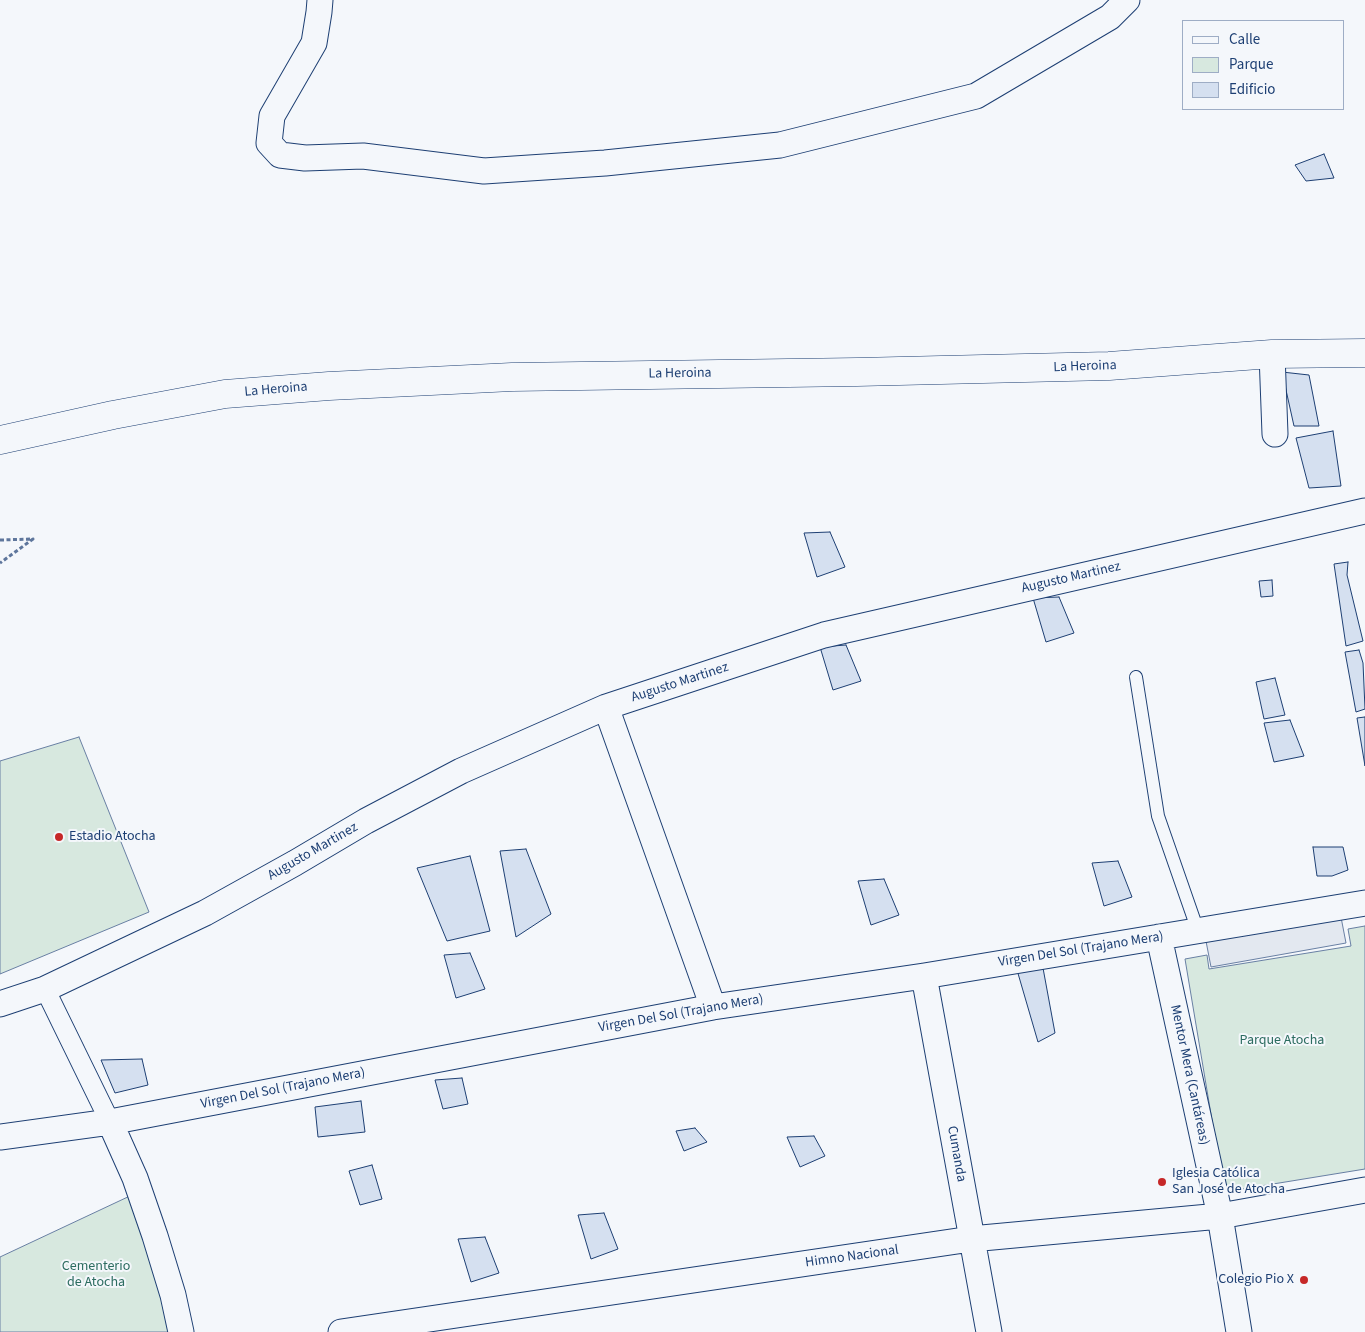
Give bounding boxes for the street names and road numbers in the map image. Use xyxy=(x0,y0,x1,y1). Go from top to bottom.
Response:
street label: La Heroina xyxy=(1053,358,1117,376)
street label: La Heroina xyxy=(648,365,712,383)
street label: La Heroina xyxy=(244,379,308,401)
street label: Augusto Martinez xyxy=(1020,558,1122,598)
street label: Augusto Martinez xyxy=(629,659,731,707)
street label: Augusto Martinez xyxy=(265,819,361,885)
street label: Virgen Del Sol (Trajano Mera) xyxy=(997,929,1165,971)
street label: Virgen Del Sol (Trajano Mera) xyxy=(597,991,765,1037)
street label: Mentor Mera (Cantáreas) xyxy=(1166,1003,1212,1147)
street label: Virgen Del Sol (Trajano Mera) xyxy=(199,1065,367,1113)
street label: Cumanda xyxy=(943,1125,969,1183)
street label: Himno Nacional xyxy=(804,1242,900,1272)

